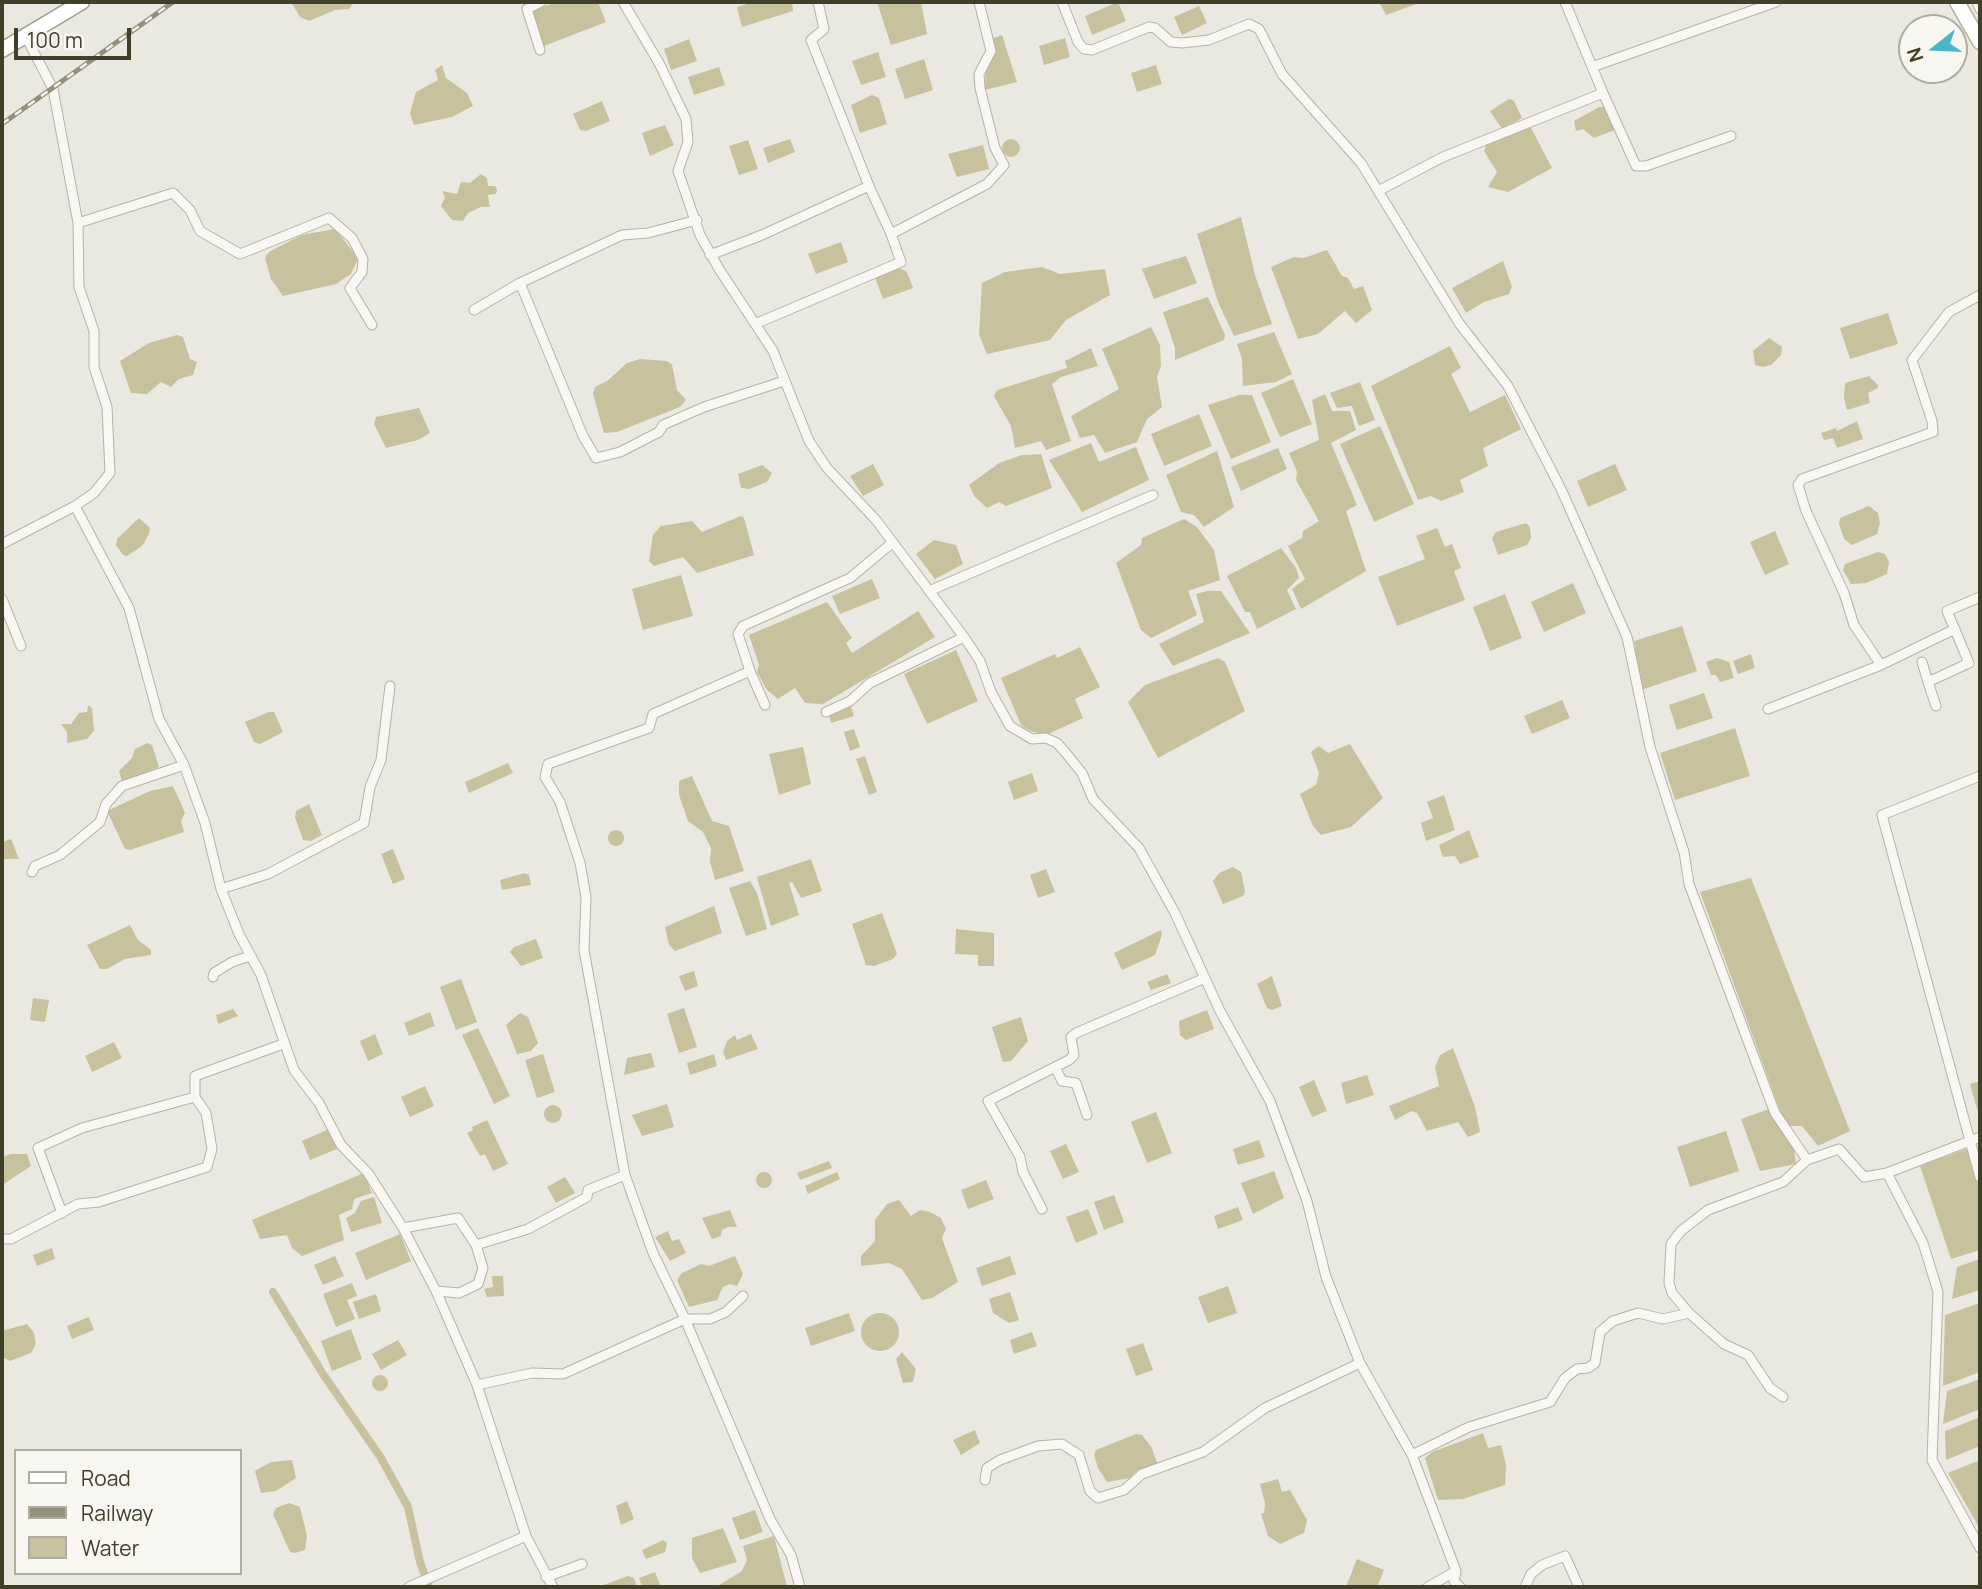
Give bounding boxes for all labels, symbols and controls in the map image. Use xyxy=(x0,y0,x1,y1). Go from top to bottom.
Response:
scale bar xyxy=(18,14,135,58)
north arrow xyxy=(1898,14,1968,84)
text: 100 m xyxy=(27,26,83,54)
text: N xyxy=(1900,44,1929,65)
legend xyxy=(14,1449,242,1575)
text: Road xyxy=(81,1464,131,1492)
text: Railway xyxy=(81,1499,153,1527)
text: Water xyxy=(81,1534,139,1562)

